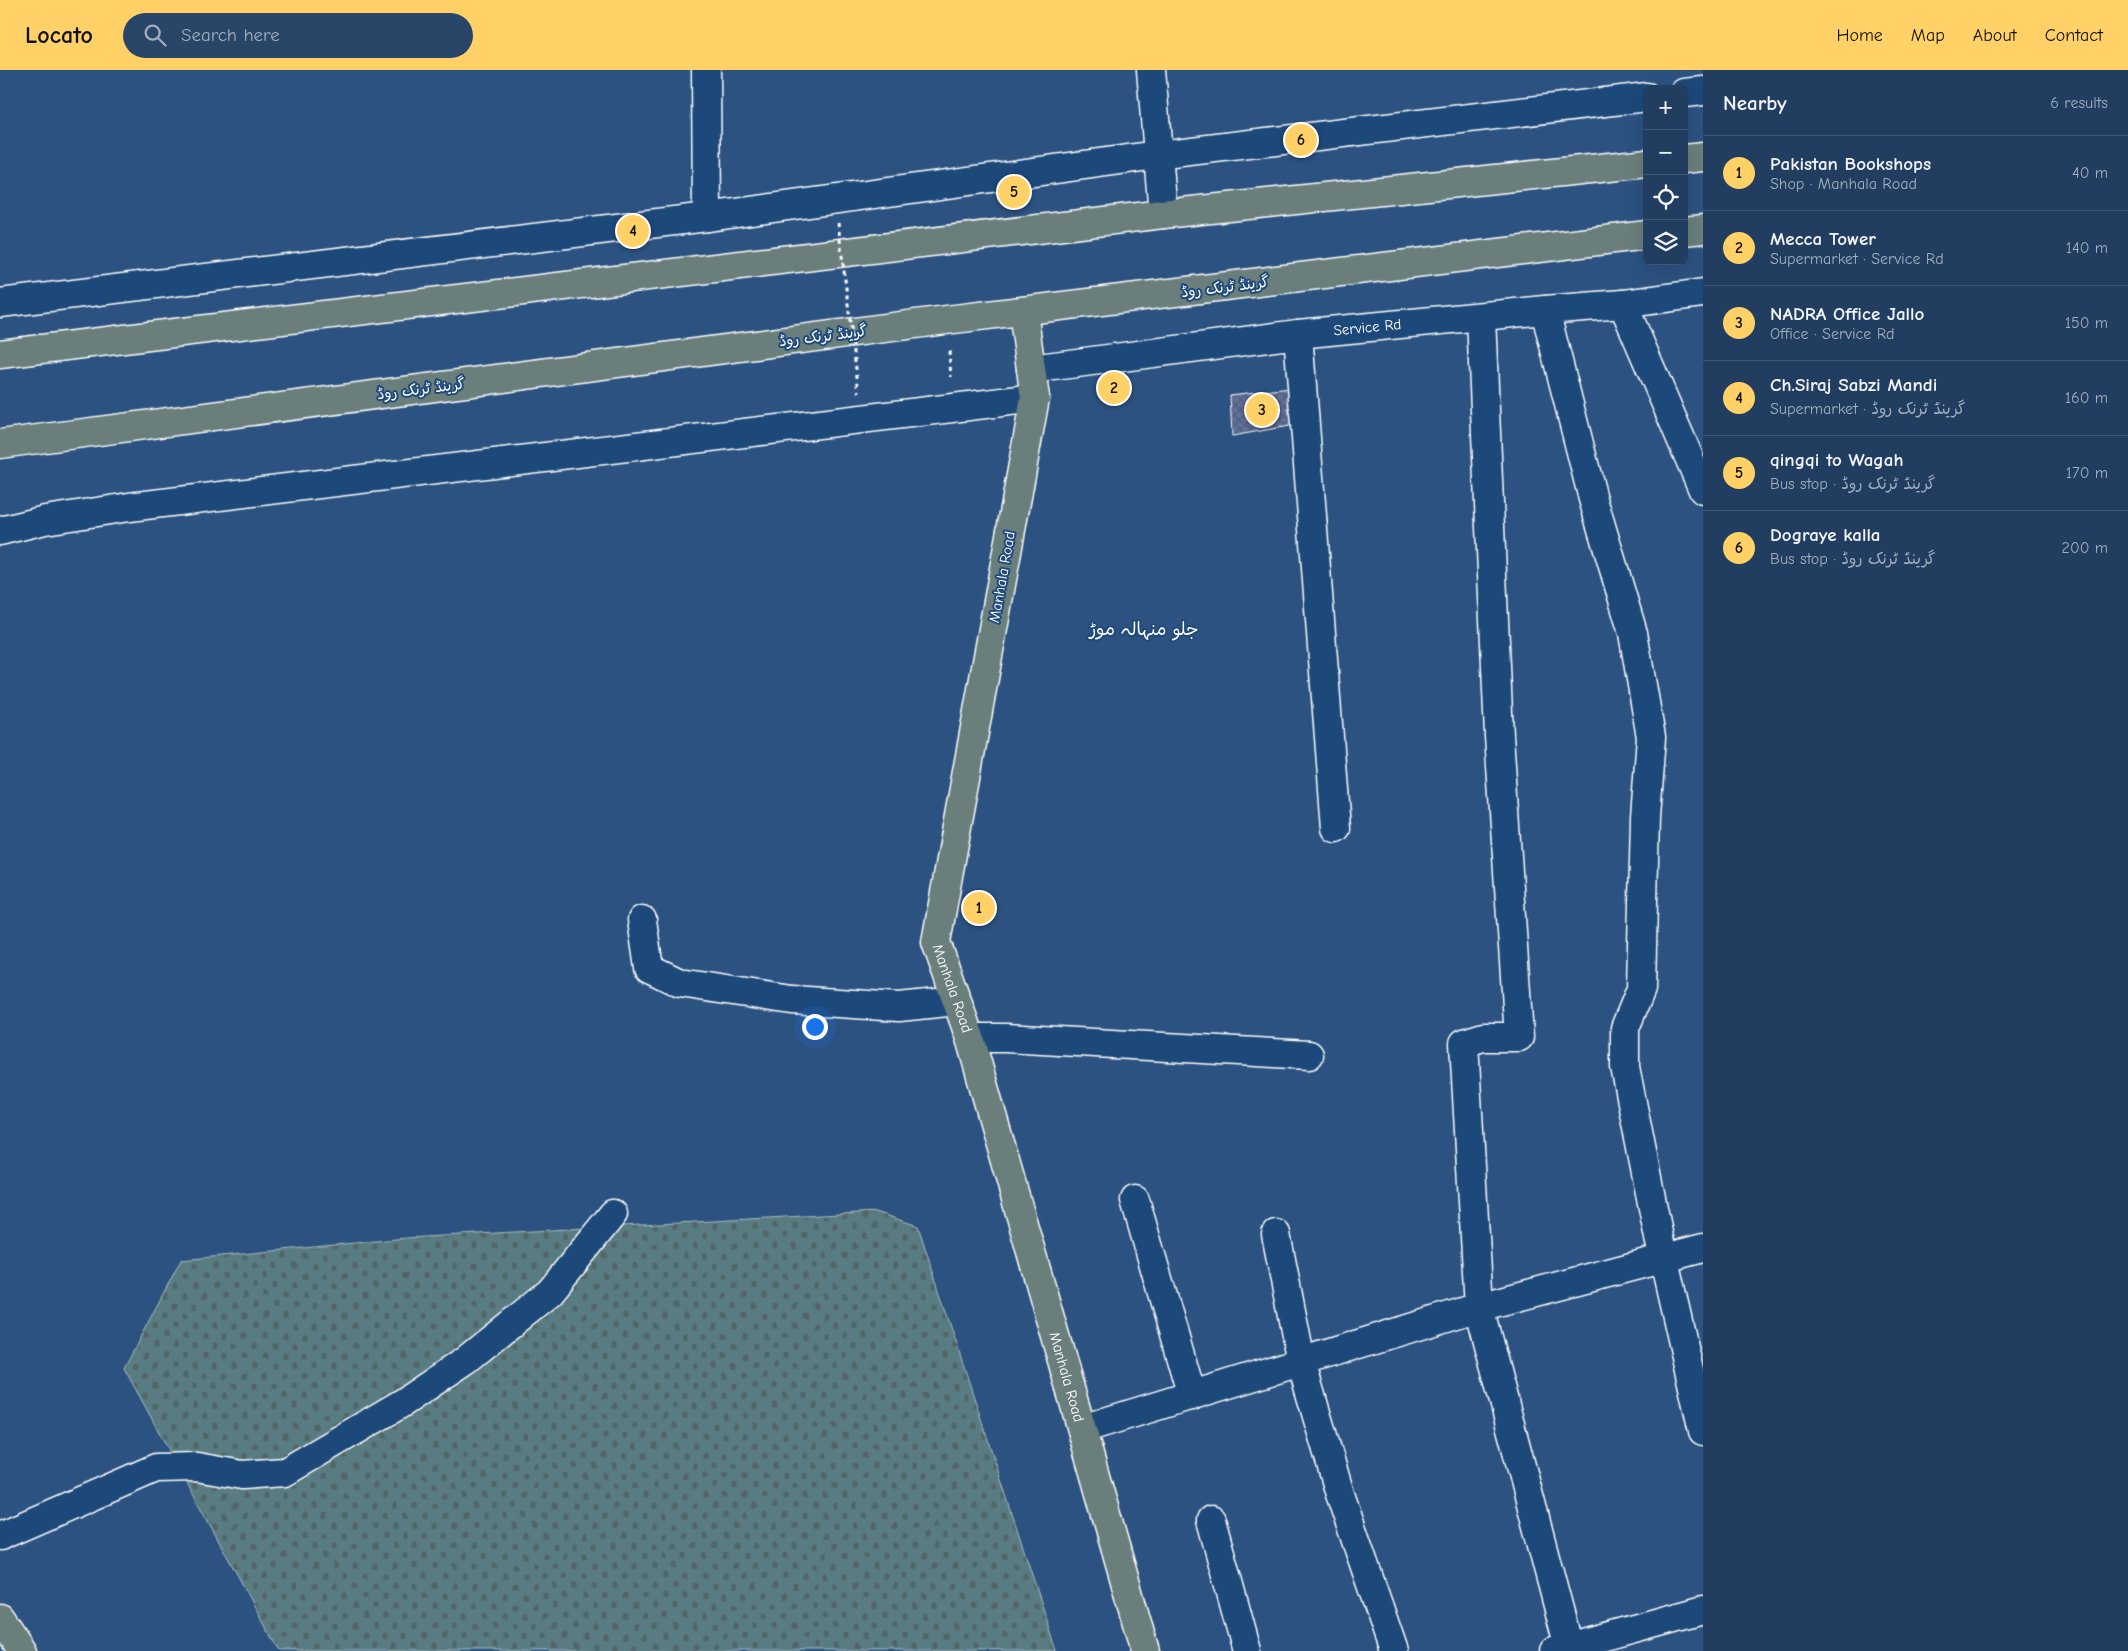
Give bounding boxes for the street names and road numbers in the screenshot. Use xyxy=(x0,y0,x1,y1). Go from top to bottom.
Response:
street label: گرینڈ ٹرنک روڈ xyxy=(1180,273,1270,301)
street label: Service Rd xyxy=(1333,315,1402,340)
street label: گرینڈ ٹرنک روڈ xyxy=(778,322,868,350)
street label: گرینڈ ٹرنک روڈ xyxy=(376,375,466,403)
street label: Manhala Road xyxy=(985,530,1019,624)
street label: Manhala Road xyxy=(928,942,976,1035)
street label: Manhala Road xyxy=(1045,1330,1088,1424)

